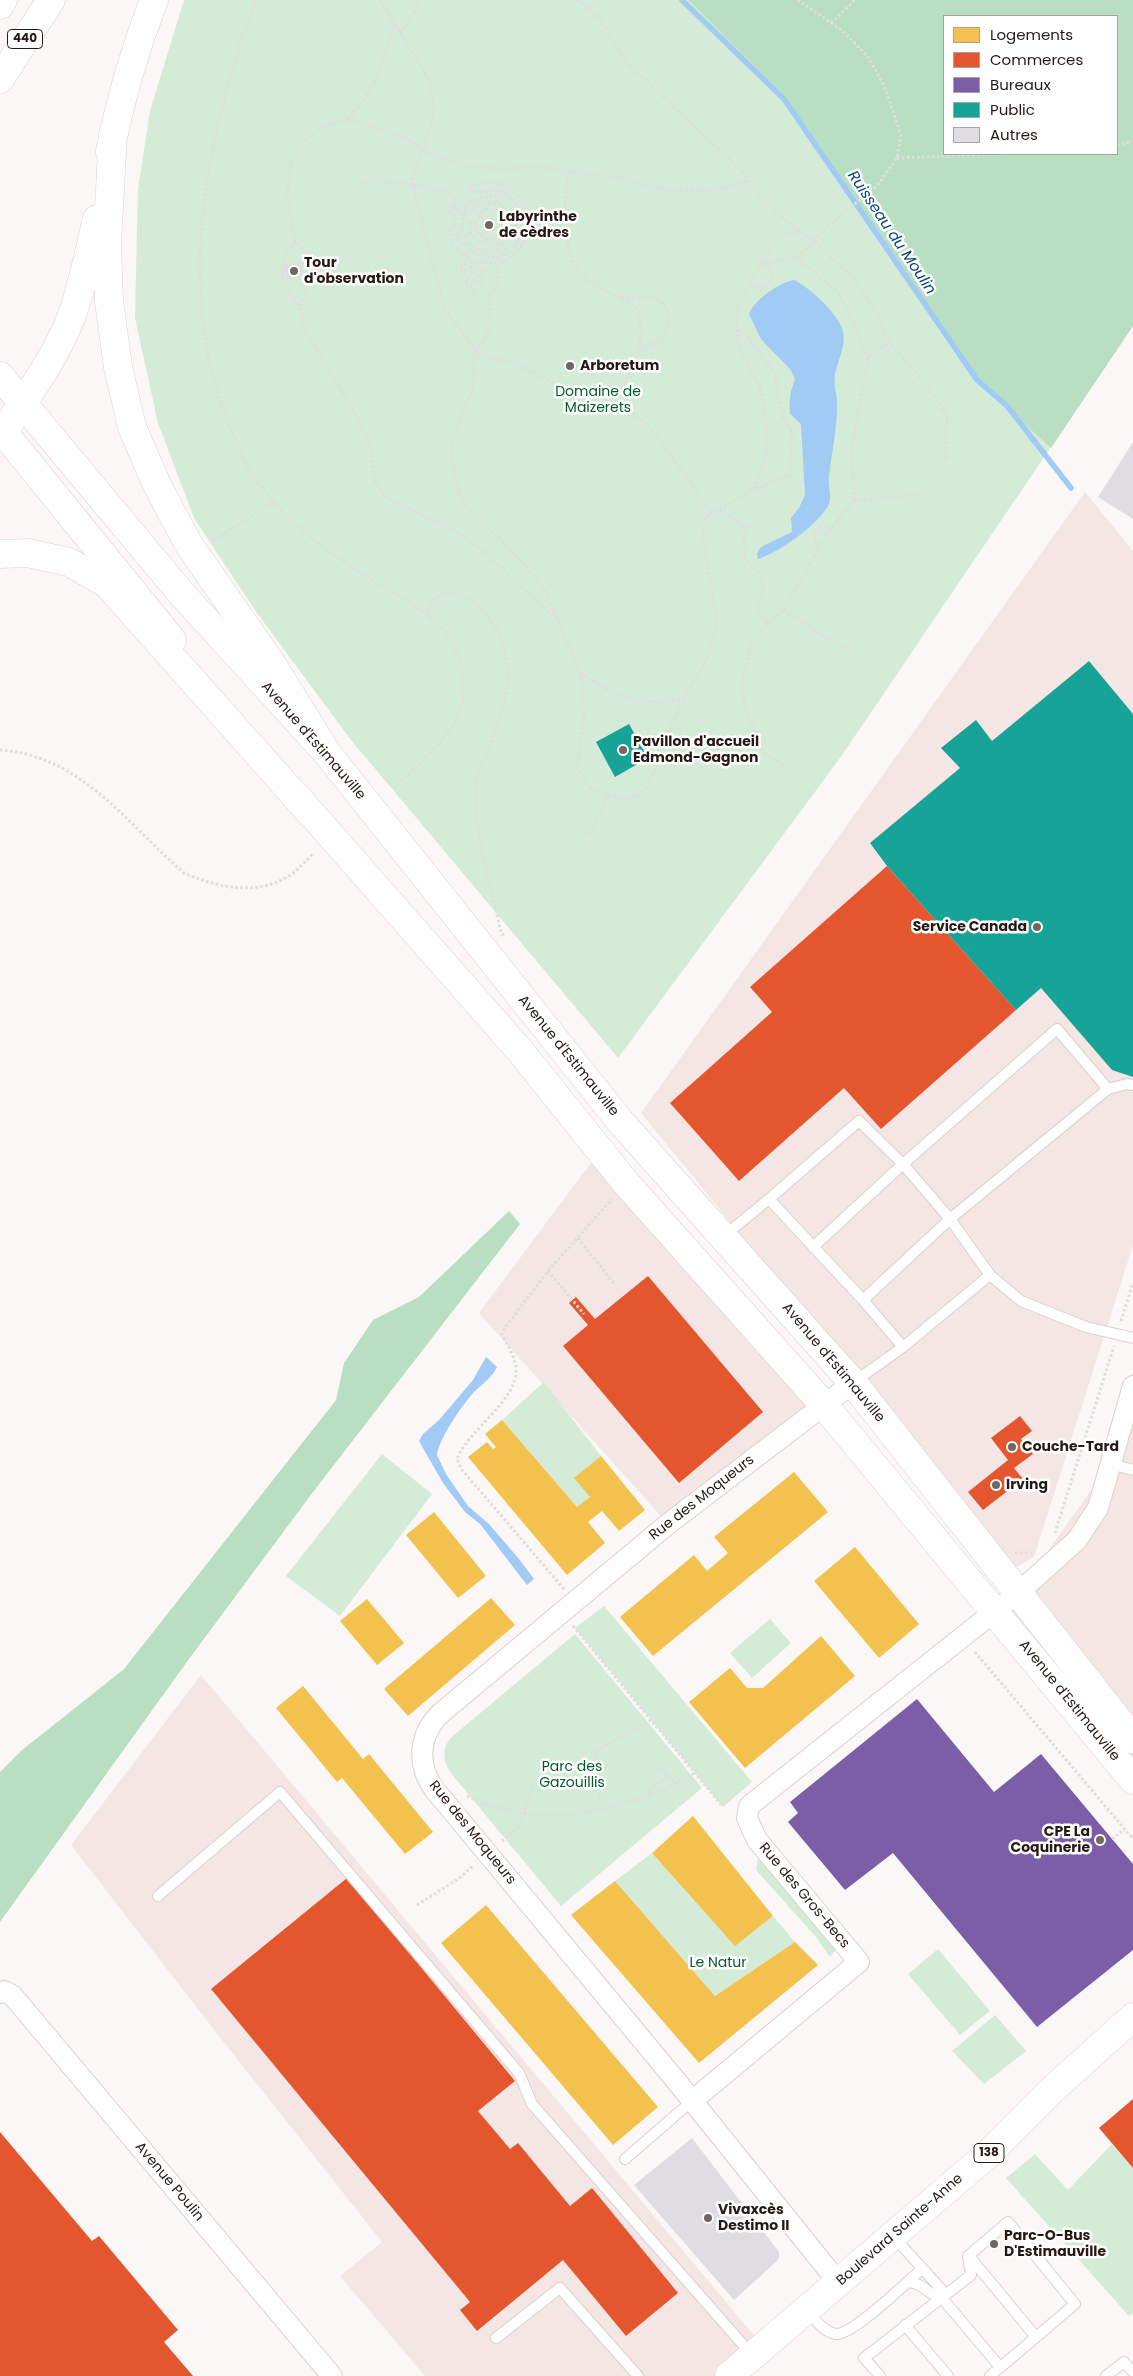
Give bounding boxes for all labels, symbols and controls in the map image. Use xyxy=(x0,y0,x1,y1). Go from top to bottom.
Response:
legend xyxy=(943,15,1118,155)
text: Logements xyxy=(990,24,1073,45)
road number: 440 xyxy=(8,30,42,48)
text: Commerces xyxy=(990,49,1083,70)
text: Bureaux xyxy=(990,74,1051,95)
text: Public xyxy=(990,99,1035,120)
text: Autres xyxy=(990,124,1038,145)
water label: Ruisseau du Moulin xyxy=(843,168,939,298)
place label: Labyrinthe de cèdres xyxy=(499,209,577,242)
marker: Labyrinthe de cèdres xyxy=(483,219,495,231)
place label: Tour d'observation xyxy=(304,255,404,288)
marker: Tour d'observation xyxy=(288,265,300,277)
place label: Arboretum xyxy=(580,358,659,374)
marker: Arboretum xyxy=(564,360,576,372)
park label: Domaine de Maizerets xyxy=(555,384,641,417)
street label: Avenue d'Estimauville xyxy=(257,679,369,803)
place label: Pavillon d'accueil Edmond-Gagnon xyxy=(633,734,759,766)
marker: Pavillon d'accueil Edmond-Gagnon xyxy=(617,744,629,756)
place label: Service Canada xyxy=(913,919,1027,935)
marker: Service Canada xyxy=(1031,921,1043,933)
street label: Avenue d'Estimauville xyxy=(514,992,622,1120)
street label: Avenue d'Estimauville xyxy=(778,1300,888,1426)
place label: Couche-Tard xyxy=(1022,1439,1119,1455)
marker: Couche-Tard xyxy=(1006,1441,1018,1453)
street label: Rue des Moqueurs xyxy=(646,1452,758,1544)
place label: Irving xyxy=(1006,1477,1048,1493)
marker: Irving xyxy=(990,1479,1002,1491)
street label: Avenue d'Estimauville xyxy=(1015,1637,1123,1765)
park label: Parc des Gazouillis xyxy=(539,1759,605,1791)
street label: Rue des Moqueurs xyxy=(425,1778,519,1888)
place label: CPE La Coquinerie xyxy=(1011,1824,1090,1856)
marker: CPE La Coquinerie xyxy=(1094,1834,1106,1846)
street label: Rue des Gros-Becs xyxy=(755,1840,853,1952)
park label: Le Natur xyxy=(689,1955,747,1971)
street label: Avenue Poulin xyxy=(131,2139,207,2225)
road number: 138 xyxy=(974,2144,1004,2162)
street label: Boulevard Sainte-Anne xyxy=(833,2171,967,2289)
place label: Vivaxcès Destimo II xyxy=(718,2202,789,2234)
marker: Vivaxcès Destimo II xyxy=(702,2212,714,2224)
place label: Parc-O-Bus D'Estimauville xyxy=(1004,2228,1106,2260)
marker: Parc-O-Bus D'Estimauville xyxy=(988,2238,1000,2250)

